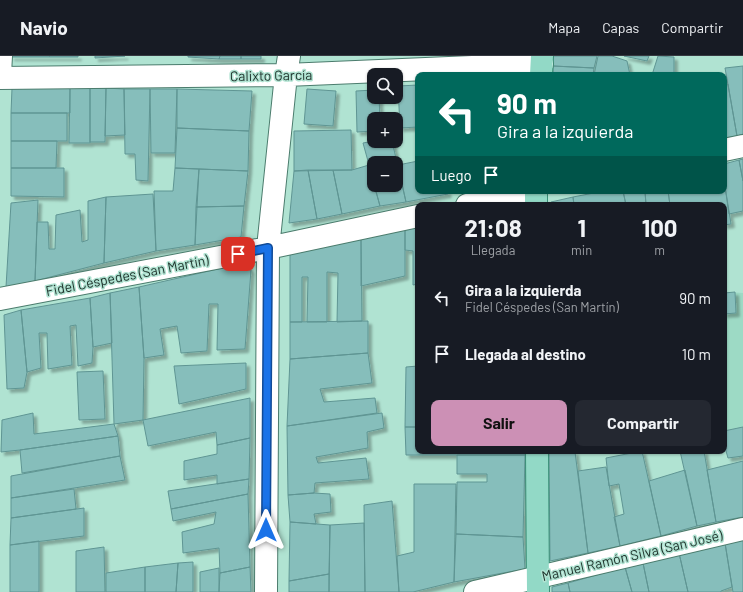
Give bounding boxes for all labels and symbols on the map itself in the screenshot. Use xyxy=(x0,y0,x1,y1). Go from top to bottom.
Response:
street label: Calixto García xyxy=(230,66,312,84)
pin xyxy=(221,237,255,271)
street label: Fidel Céspedes (San Martín) xyxy=(44,251,210,299)
position arrow xyxy=(245,509,287,551)
street label: Manuel Ramón Silva (San José) xyxy=(540,526,724,584)

